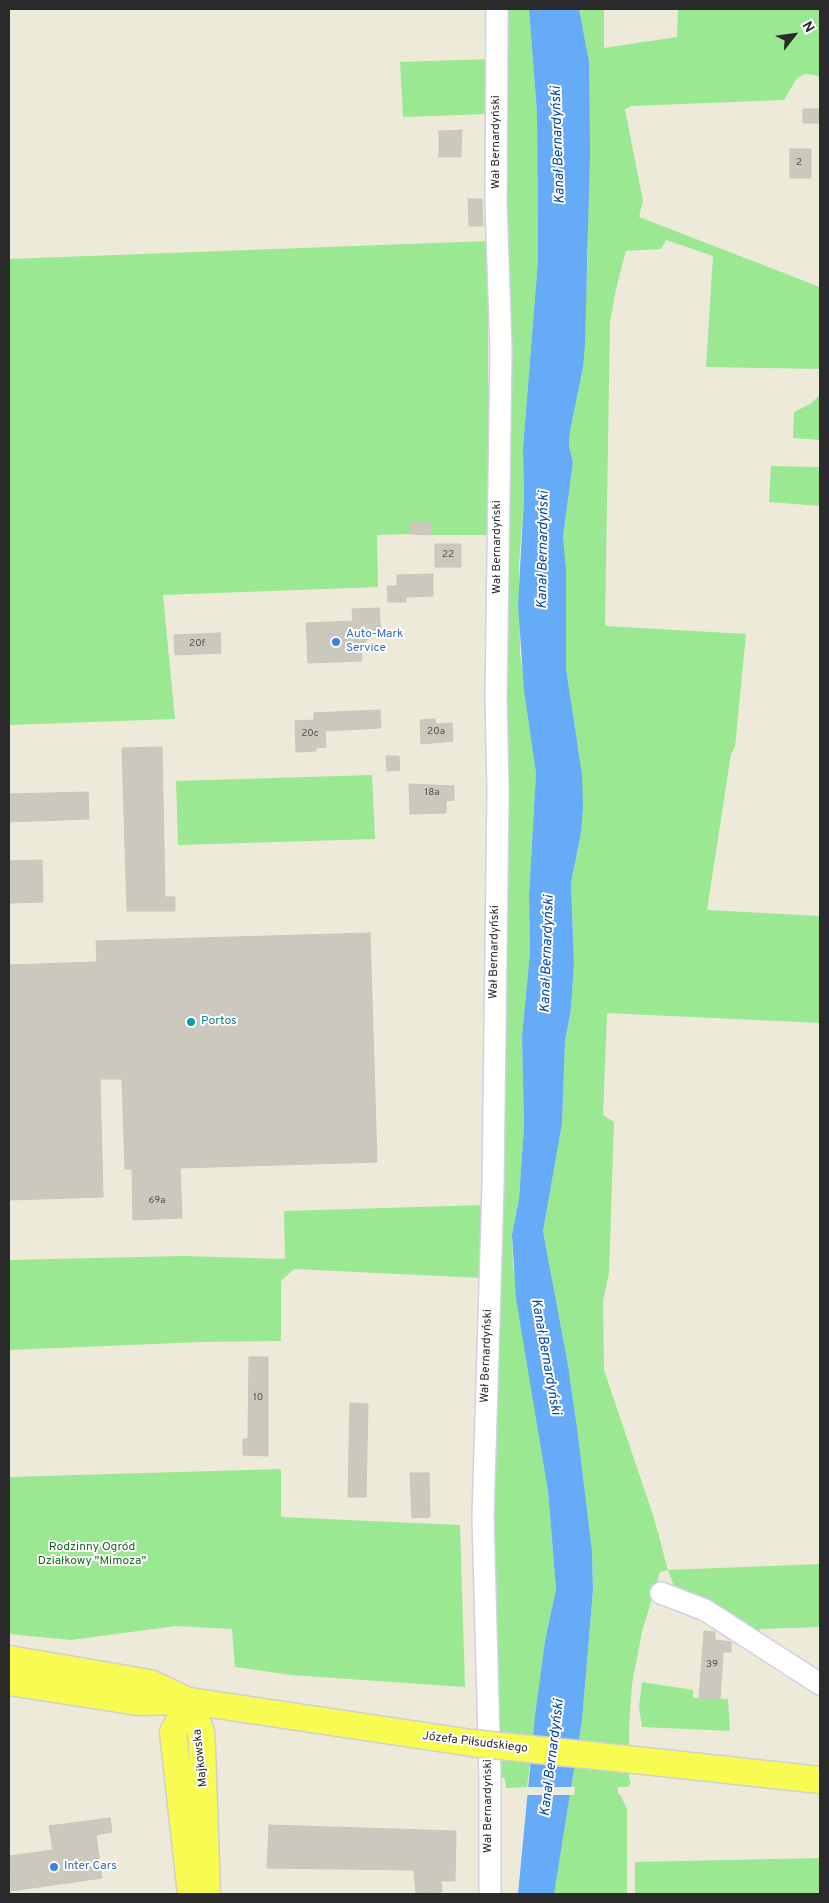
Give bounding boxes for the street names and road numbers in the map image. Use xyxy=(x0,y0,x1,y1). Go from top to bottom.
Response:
street label: Wał Bernardyński xyxy=(490,95,504,189)
street label: Wał Bernardyński xyxy=(491,500,505,594)
street label: Wał Bernardyński xyxy=(487,905,503,999)
street label: Wał Bernardyński xyxy=(478,1309,496,1403)
street label: Majkowska xyxy=(191,1728,211,1788)
street label: Józefa Piłsudskiego xyxy=(421,1729,529,1757)
street label: Wał Bernardyński xyxy=(482,1759,496,1853)

